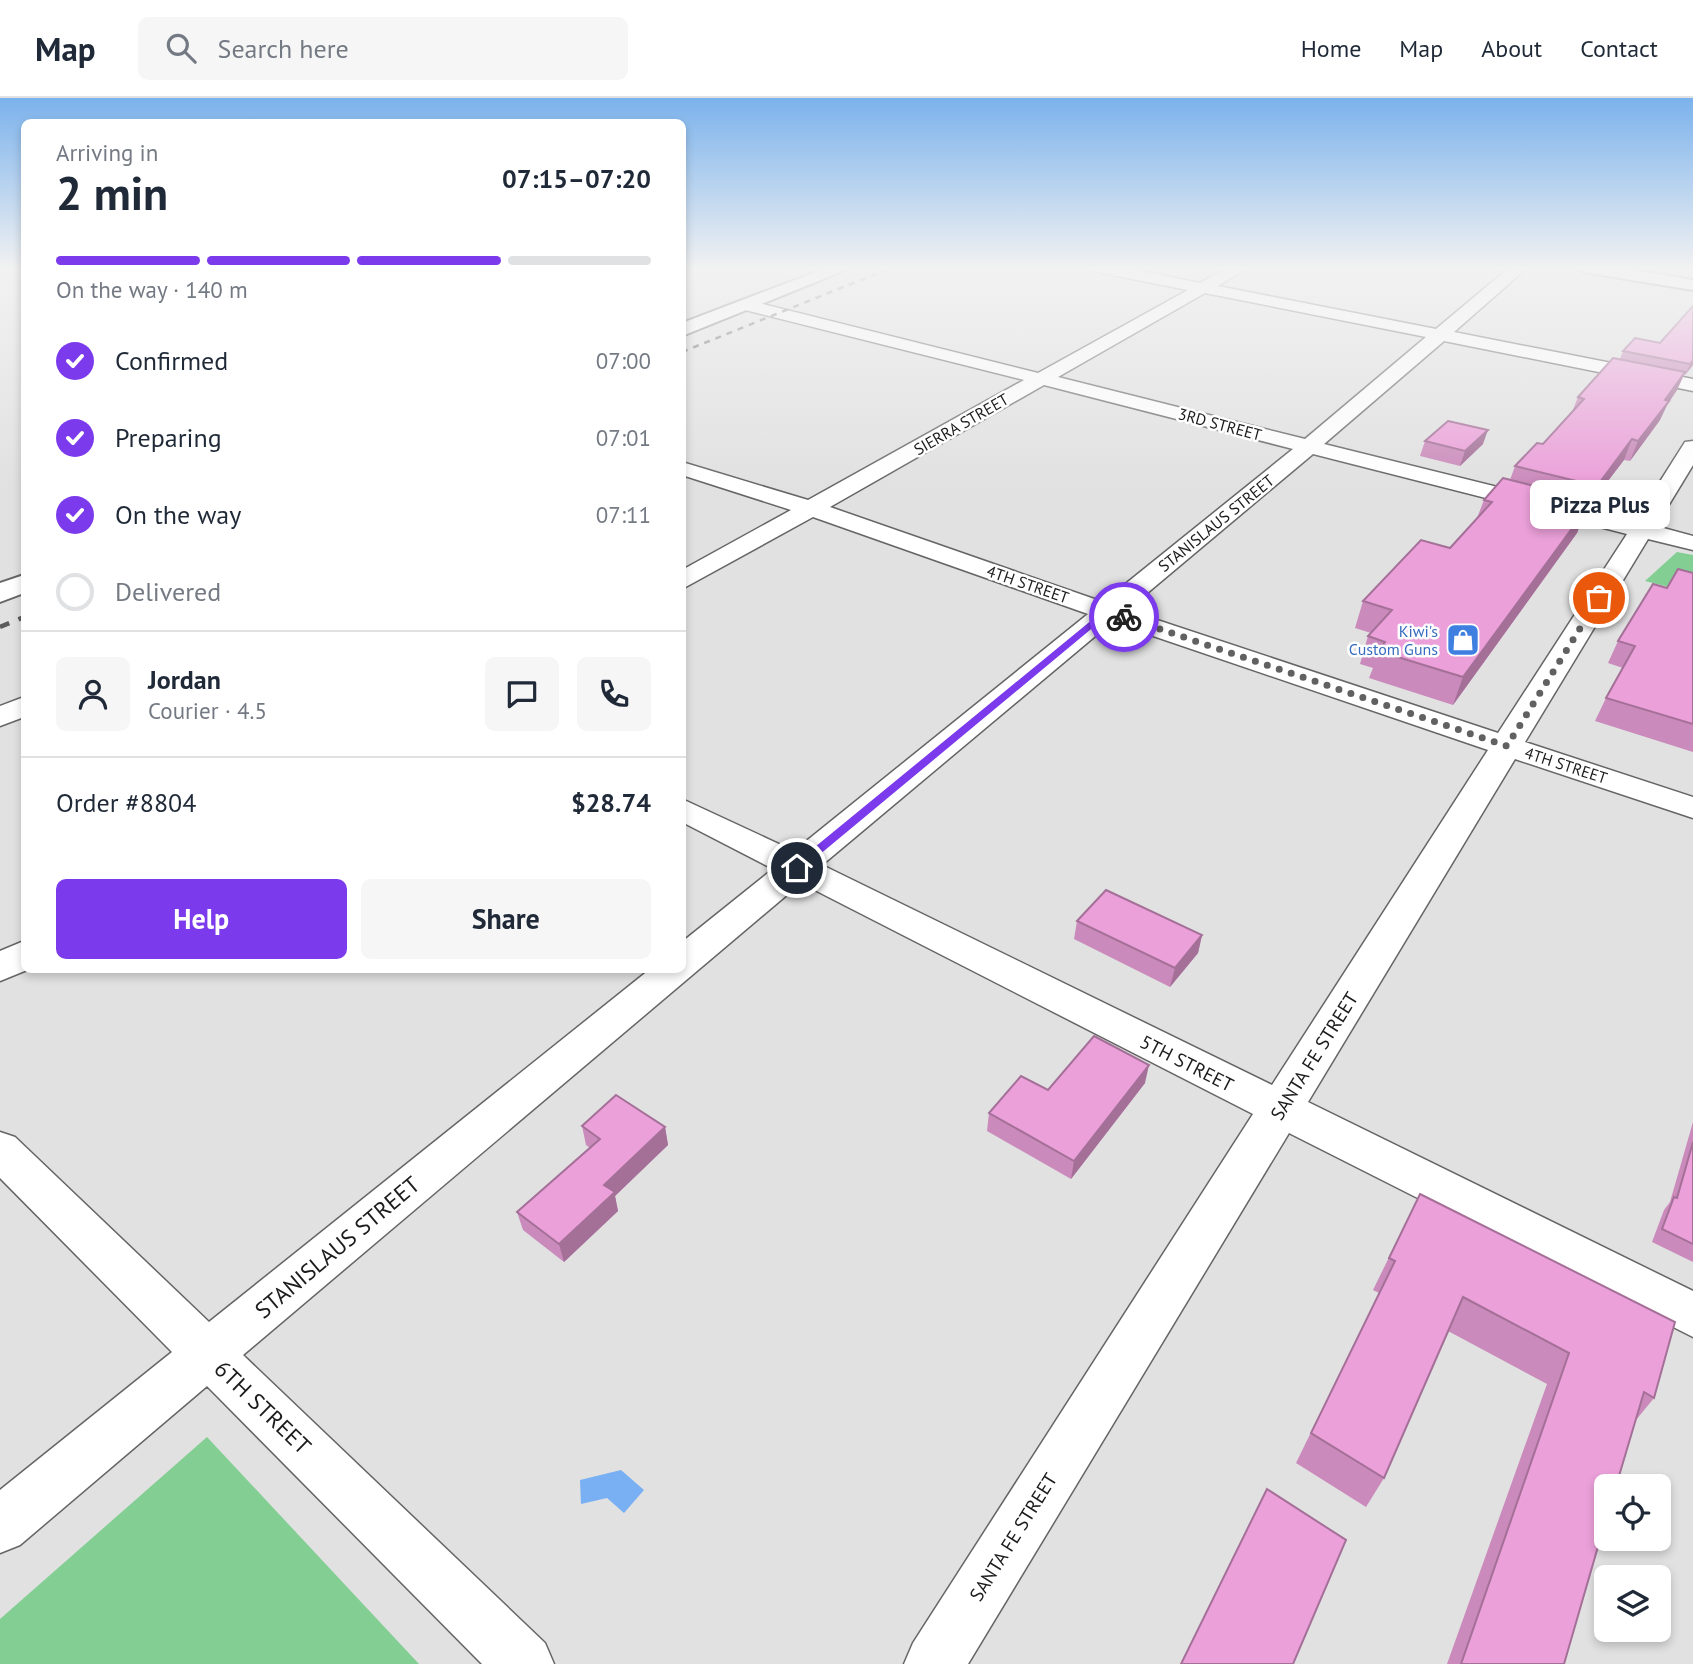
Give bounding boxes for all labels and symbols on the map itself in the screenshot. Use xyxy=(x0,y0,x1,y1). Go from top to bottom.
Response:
street label: SIERRA STREET xyxy=(910,389,1012,459)
street label: 3RD STREET xyxy=(1176,403,1264,445)
street label: STANISLAUS STREET xyxy=(1154,470,1278,576)
callout: Pizza Plus xyxy=(1529,479,1669,528)
street label: 4TH STREET xyxy=(984,561,1072,607)
pin xyxy=(1569,568,1629,628)
courier xyxy=(1089,582,1159,652)
place label: Kiwi's Custom Guns xyxy=(1349,621,1438,659)
shop icon: Kiwi's Custom Guns xyxy=(1444,621,1482,659)
street label: 4TH STREET xyxy=(1522,742,1610,788)
pin xyxy=(767,838,827,898)
street label: SANTA FE STREET xyxy=(1265,987,1363,1125)
street label: 5TH STREET xyxy=(1136,1029,1238,1097)
street label: STANISLAUS STREET xyxy=(249,1169,425,1324)
street label: 6TH STREET xyxy=(209,1354,317,1460)
street label: SANTA FE STREET xyxy=(964,1468,1062,1606)

